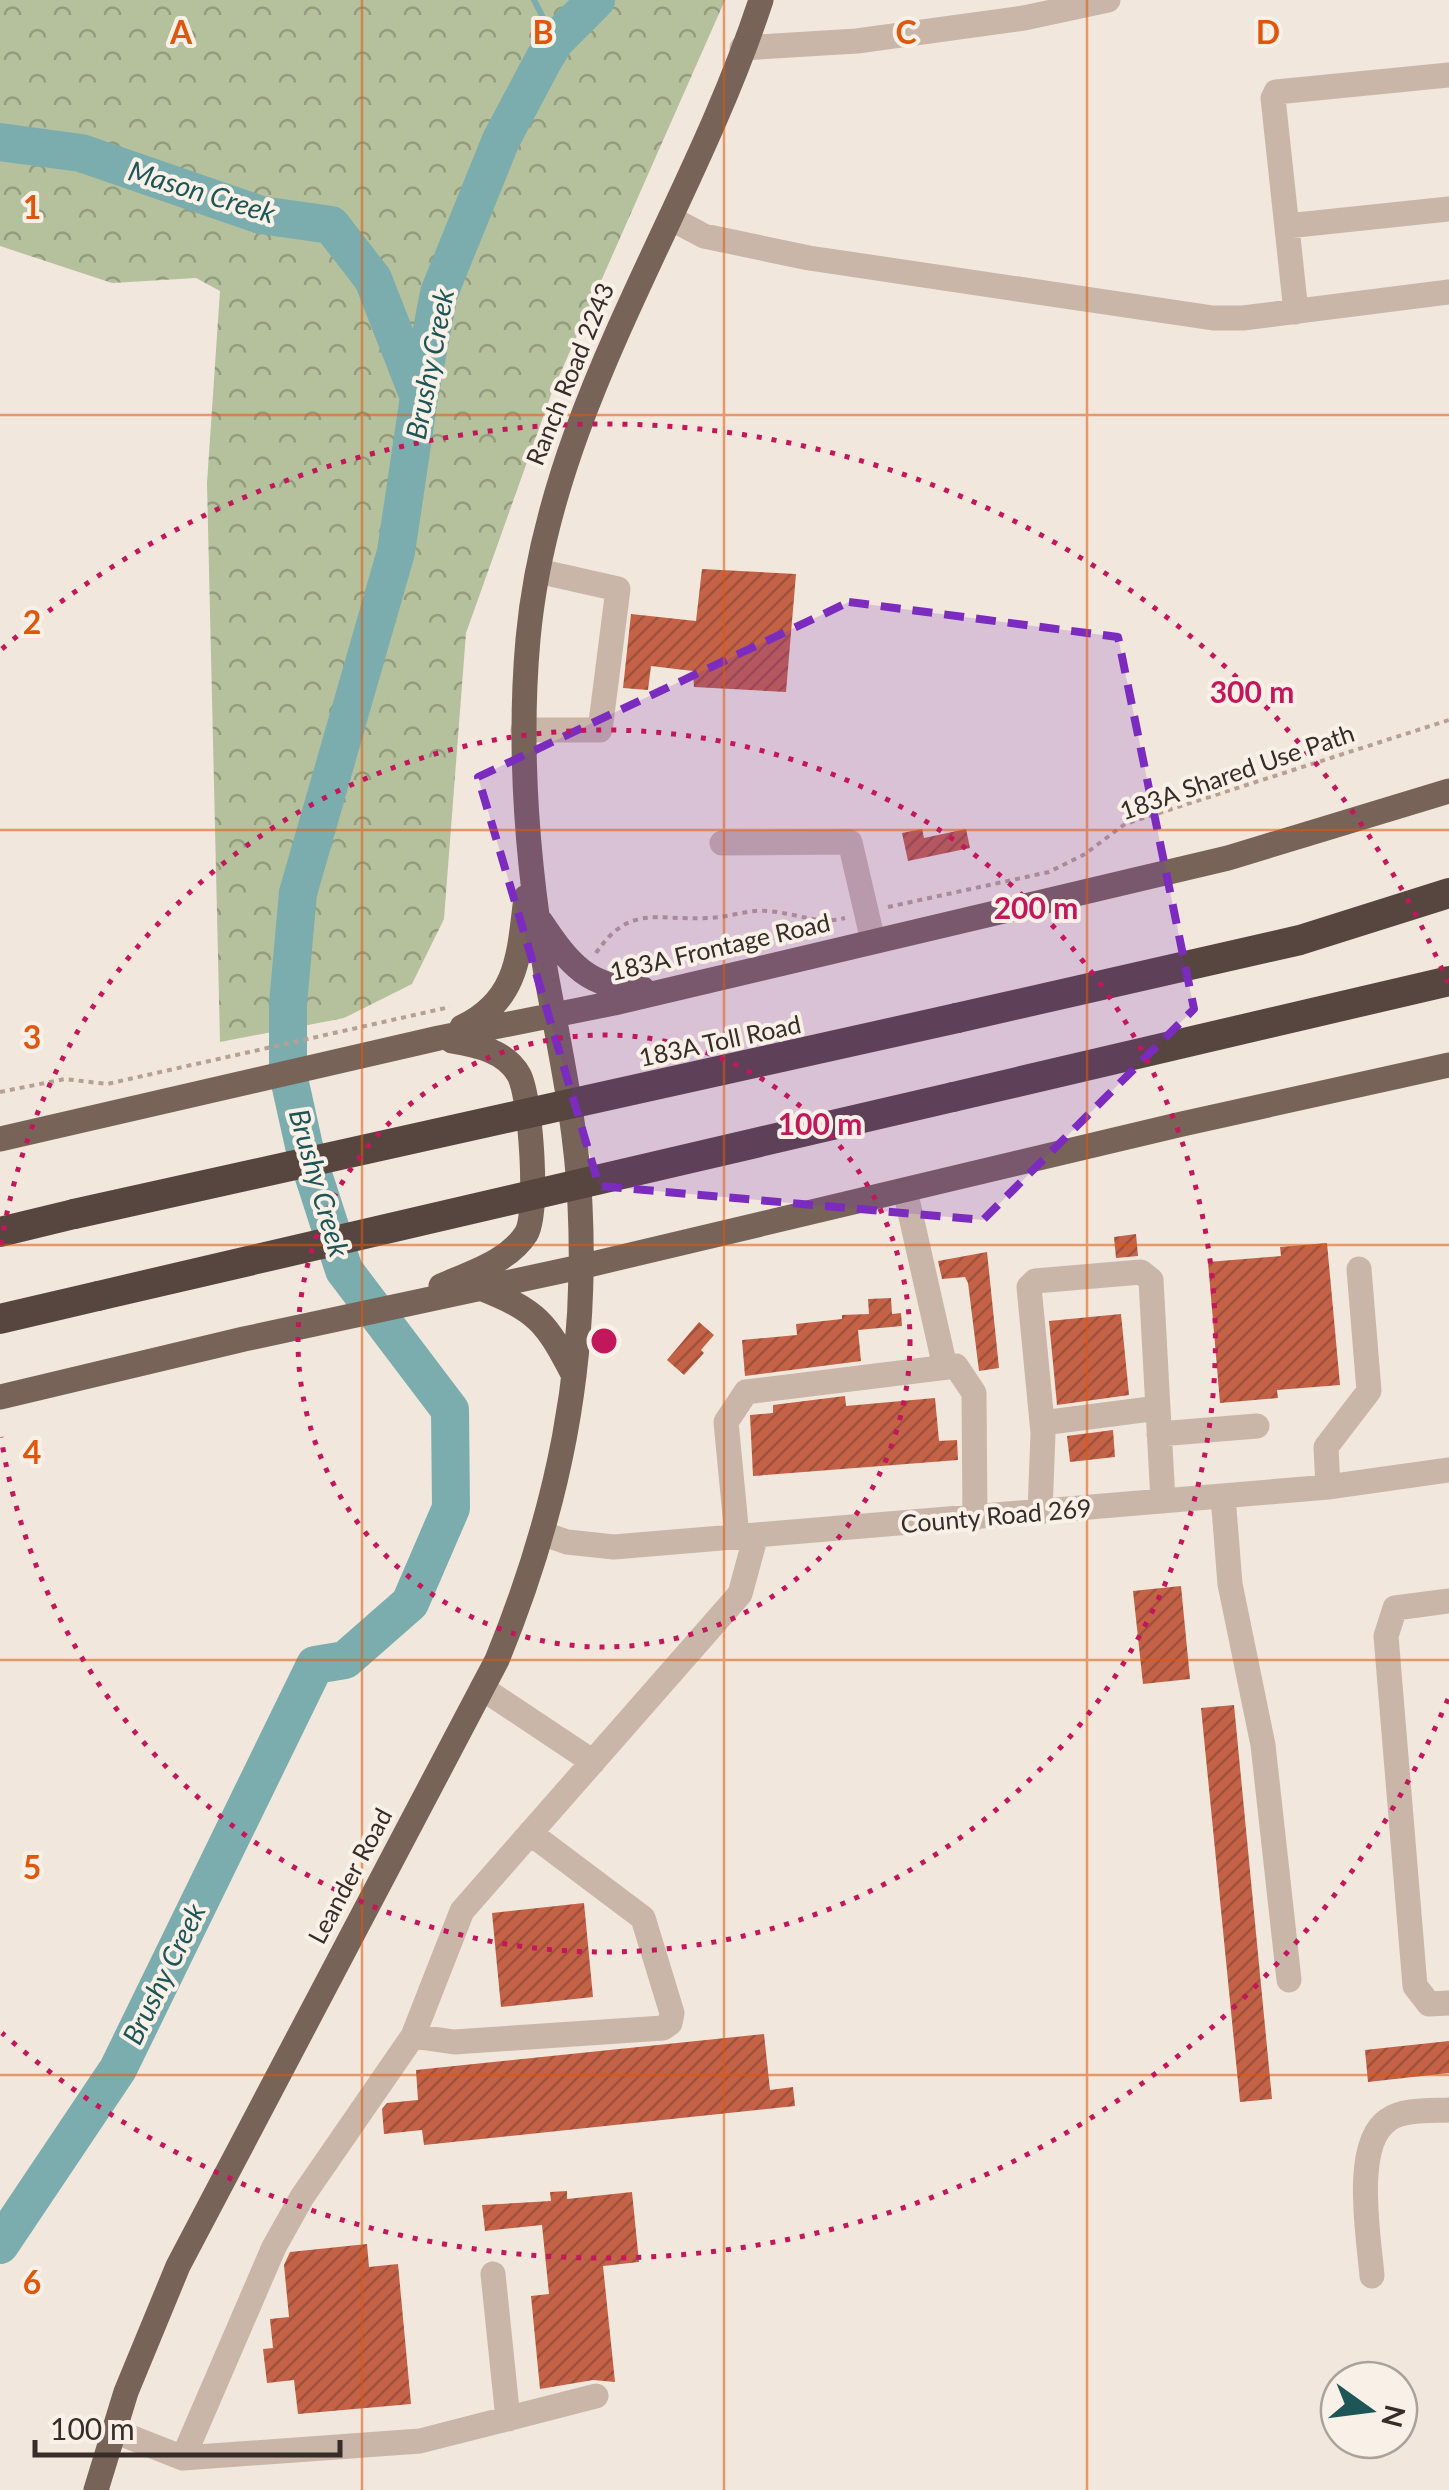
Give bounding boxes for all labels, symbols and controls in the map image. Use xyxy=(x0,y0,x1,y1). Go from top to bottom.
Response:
text: A xyxy=(169,12,193,51)
text: B xyxy=(532,12,554,51)
text: C xyxy=(895,12,917,51)
text: D xyxy=(1256,12,1280,51)
water label: Mason Creek xyxy=(125,153,280,230)
text: 1 xyxy=(23,187,41,226)
street label: Ranch Road 2243 xyxy=(519,278,619,469)
water label: Brushy Creek xyxy=(398,285,460,442)
text: 2 xyxy=(23,602,41,641)
text: 300 m xyxy=(1210,673,1294,709)
street label: 183A Shared Use Path xyxy=(1116,717,1358,825)
text: 200 m xyxy=(994,889,1078,925)
street label: 183A Frontage Road xyxy=(607,906,833,986)
street label: 183A Toll Road xyxy=(636,1008,804,1072)
text: 3 xyxy=(23,1017,41,1056)
water label: Brushy Creek xyxy=(283,1105,358,1261)
text: 100 m xyxy=(778,1105,862,1141)
centre of rings xyxy=(586,1323,622,1359)
text: 4 xyxy=(23,1432,41,1471)
street label: County Road 269 xyxy=(899,1492,1093,1538)
street label: Leander Road xyxy=(301,1803,397,1948)
text: 5 xyxy=(23,1847,41,1886)
water label: Brushy Creek xyxy=(114,1897,212,2050)
text: 6 xyxy=(23,2262,41,2301)
north arrow xyxy=(1319,2360,1419,2460)
scale bar xyxy=(35,2395,340,2457)
text: N xyxy=(1375,2402,1413,2431)
text: 100 m xyxy=(50,2410,135,2446)

